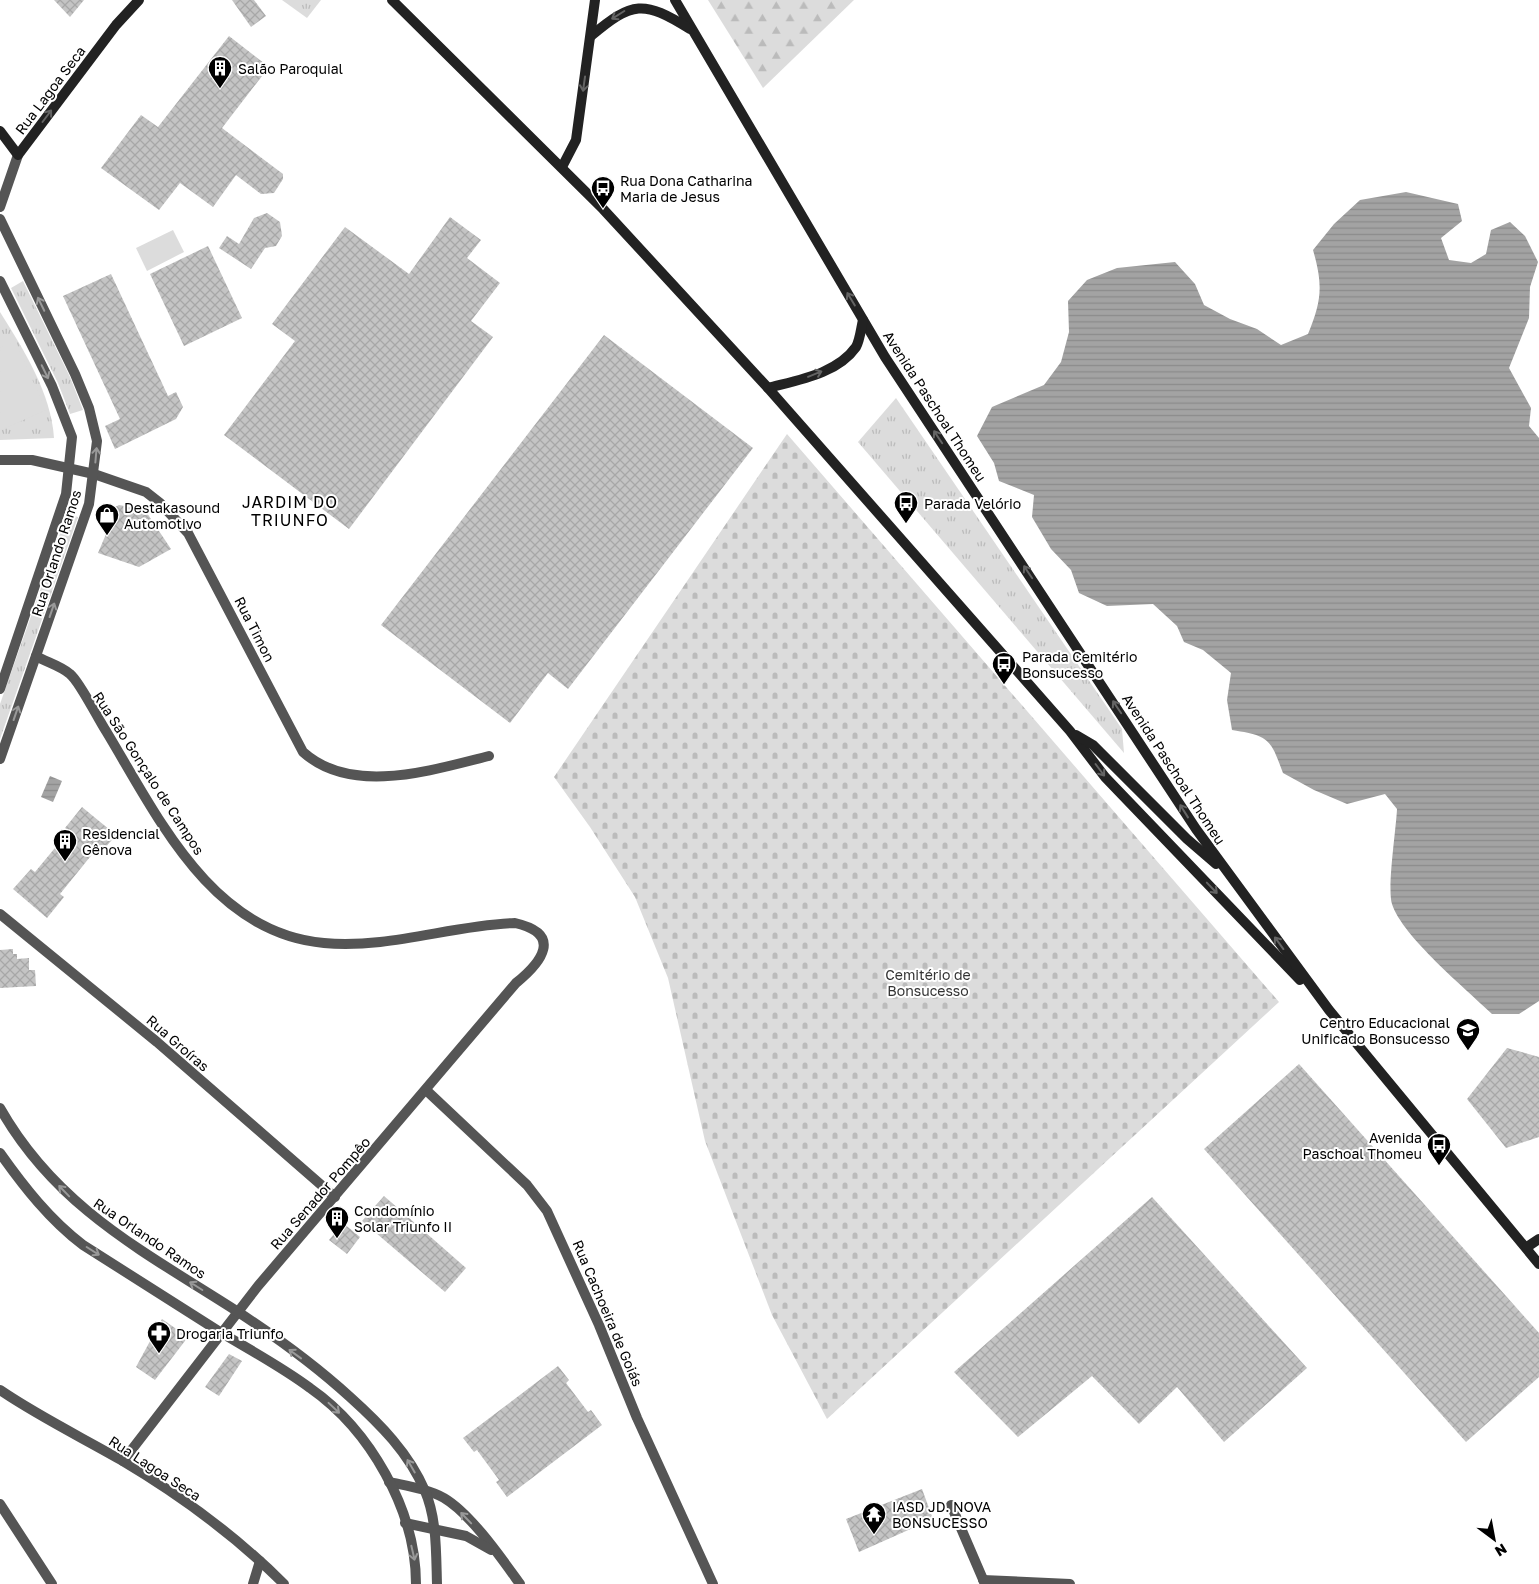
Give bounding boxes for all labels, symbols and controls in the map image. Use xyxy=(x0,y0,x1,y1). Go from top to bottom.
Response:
one-way arrow xyxy=(611,9,625,20)
street label: Rua Lagoa Seca xyxy=(11,42,89,138)
building icon: Salão Paroquial xyxy=(207,55,233,89)
place label: Salão Paroquial xyxy=(238,60,343,77)
one-way arrow xyxy=(578,76,588,92)
one-way arrow xyxy=(42,109,52,123)
place label: Rua Dona Catharina Maria de Jesus xyxy=(620,172,752,205)
bus stop icon: Rua Dona Catharina Maria de Jesus xyxy=(590,175,616,209)
one-way arrow xyxy=(845,293,855,307)
one-way arrow xyxy=(36,297,45,312)
street label: Avenida Paschoal Thomeu xyxy=(880,327,990,485)
one-way arrow xyxy=(41,364,50,379)
one-way arrow xyxy=(807,369,822,379)
one-way arrow xyxy=(933,430,943,444)
one-way arrow xyxy=(91,447,100,463)
street label: Rua Orlando Ramos xyxy=(28,488,84,618)
bus stop icon: Parada Velório xyxy=(893,490,919,524)
district label: JARDIM DO TRIUNFO xyxy=(242,492,338,530)
place label: Parada Velório xyxy=(924,495,1021,512)
place label: Destakasound Automotivo xyxy=(124,499,220,532)
shop icon: Destakasound Automotivo xyxy=(94,502,120,536)
one-way arrow xyxy=(1022,565,1033,579)
street label: Rua Timon xyxy=(231,594,279,664)
one-way arrow xyxy=(48,603,57,619)
place label: Parada Cemitério Bonsucesso xyxy=(1022,648,1137,681)
bus stop icon: Parada Cemitério Bonsucesso xyxy=(991,651,1017,685)
street label: Rua São Gonçalo de Campos xyxy=(90,688,208,858)
street label: Avenida Paschoal Thomeu xyxy=(1119,690,1229,848)
one-way arrow xyxy=(1112,701,1122,715)
one-way arrow xyxy=(12,706,21,722)
one-way arrow xyxy=(1094,763,1105,776)
one-way arrow xyxy=(1179,805,1189,819)
place label: Residencial Gênova xyxy=(82,825,160,858)
building icon: Residencial Gênova xyxy=(52,828,78,862)
one-way arrow xyxy=(1205,881,1217,893)
one-way arrow xyxy=(1274,937,1285,950)
park label: Cemitério de Bonsucesso xyxy=(885,966,971,999)
street label: Rua Groíras xyxy=(143,1011,213,1075)
place label: Centro Educacional Unificado Bonsucesso xyxy=(1301,1014,1450,1047)
school or university icon: Centro Educacional Unificado Bonsucesso xyxy=(1455,1017,1481,1051)
place label: Avenida Paschoal Thomeu xyxy=(1302,1129,1422,1162)
bus stop icon: Avenida Paschoal Thomeu xyxy=(1426,1132,1452,1166)
street label: Rua Senador Pompêo xyxy=(266,1133,374,1253)
one-way arrow xyxy=(59,1186,71,1198)
street label: Rua Orlando Ramos xyxy=(91,1194,209,1282)
place label: Condomínio Solar Triunfo II xyxy=(354,1202,452,1235)
building icon: Condomínio Solar Triunfo II xyxy=(324,1205,350,1239)
street label: Rua Cachoeira de Goiás xyxy=(569,1237,647,1389)
one-way arrow xyxy=(86,1247,100,1257)
one-way arrow xyxy=(189,1280,203,1291)
pharmacy icon: Drogaria Triunfo xyxy=(146,1320,172,1354)
place label: Drogaria Triunfo xyxy=(176,1325,284,1342)
one-way arrow xyxy=(288,1349,302,1359)
one-way arrow xyxy=(328,1402,340,1414)
street label: Rua Lagoa Seca xyxy=(106,1432,204,1504)
one-way arrow xyxy=(406,1460,416,1474)
place label: IASD JD. NOVA BONSUCESSO xyxy=(892,1498,992,1531)
temple icon: IASD JD. NOVA BONSUCESSO xyxy=(861,1501,887,1535)
one-way arrow xyxy=(460,1511,472,1524)
north arrow xyxy=(1469,1514,1519,1564)
text: N xyxy=(1492,1540,1510,1560)
one-way arrow xyxy=(409,1545,418,1561)

